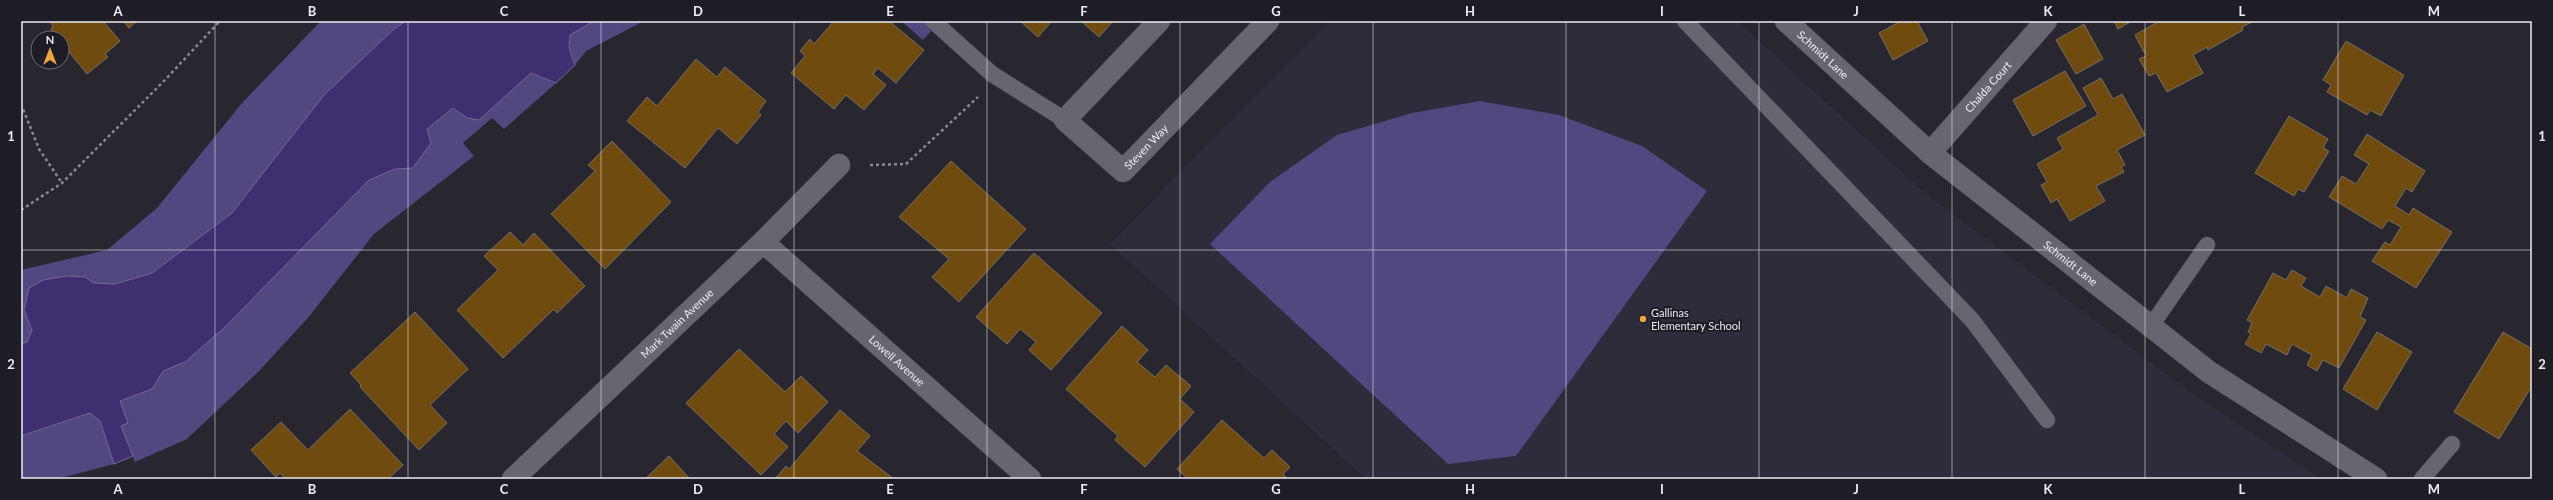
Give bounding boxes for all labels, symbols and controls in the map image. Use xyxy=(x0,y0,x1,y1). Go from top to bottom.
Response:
text: A xyxy=(112,3,123,19)
text: B xyxy=(308,3,317,19)
text: C xyxy=(500,3,509,19)
text: D xyxy=(693,3,703,19)
text: E xyxy=(886,3,894,19)
text: F xyxy=(1080,3,1088,19)
text: G xyxy=(1271,3,1281,19)
text: H xyxy=(1465,3,1475,19)
text: I xyxy=(1660,3,1664,19)
text: J xyxy=(1853,3,1859,19)
text: K xyxy=(2044,3,2054,19)
text: L xyxy=(2239,3,2246,19)
text: M xyxy=(2428,3,2440,19)
street label: Schmidt Lane xyxy=(1795,28,1852,81)
north arrow xyxy=(30,30,70,70)
text: N xyxy=(46,33,54,46)
street label: Chalda Court xyxy=(1962,58,2014,115)
street label: Steven Way xyxy=(1121,121,1171,172)
text: 1 xyxy=(7,128,15,144)
text: 1 xyxy=(2538,128,2546,144)
street label: Schmidt Lane xyxy=(2041,238,2101,288)
street label: Mark Twain Avenue xyxy=(638,286,716,361)
place label: Gallinas Elementary School xyxy=(1651,306,1741,332)
marker: Gallinas Elementary School xyxy=(1638,314,1648,324)
street label: Lowell Avenue xyxy=(867,332,928,389)
text: 2 xyxy=(7,356,15,372)
text: 2 xyxy=(2538,356,2546,372)
text: A xyxy=(112,481,123,497)
text: B xyxy=(308,481,317,497)
text: C xyxy=(500,481,509,497)
text: D xyxy=(693,481,703,497)
text: E xyxy=(886,481,894,497)
text: F xyxy=(1080,481,1088,497)
text: G xyxy=(1271,481,1281,497)
text: H xyxy=(1465,481,1475,497)
text: I xyxy=(1660,481,1664,497)
text: J xyxy=(1853,481,1859,497)
text: K xyxy=(2044,481,2054,497)
text: L xyxy=(2239,481,2246,497)
text: M xyxy=(2428,481,2440,497)

